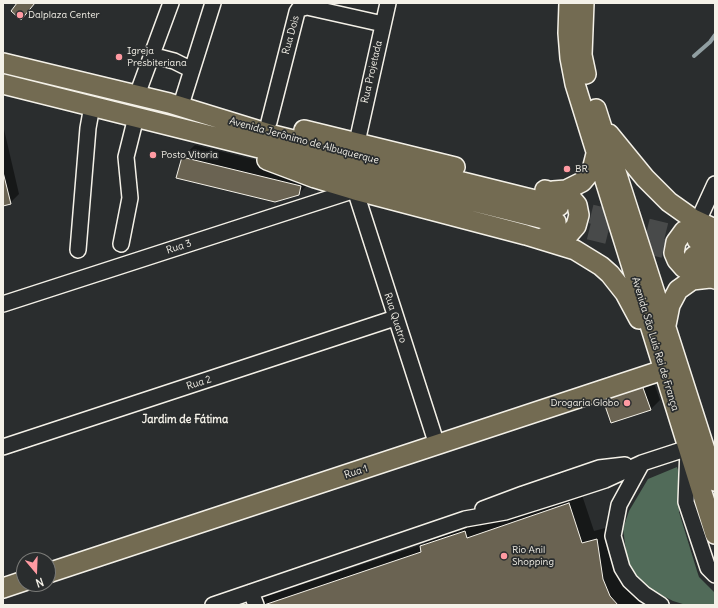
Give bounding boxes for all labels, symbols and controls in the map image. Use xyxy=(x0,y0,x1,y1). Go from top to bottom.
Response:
place label: Dalplaza Center xyxy=(28,9,100,21)
marker: Dalplaza Center xyxy=(15,10,25,20)
street label: Rua Dois xyxy=(280,14,302,56)
street label: Rua Projetada xyxy=(359,39,385,105)
place label: Igreja Presbiteriana xyxy=(127,45,187,68)
marker: Igreja Presbiteriana xyxy=(114,52,124,62)
street label: Avenida Jerônimo de Albuquerque xyxy=(228,115,380,167)
place label: Posto Vitoria xyxy=(161,149,218,161)
marker: Posto Vitoria xyxy=(148,150,158,160)
place label: BR xyxy=(575,163,588,175)
marker: BR xyxy=(562,164,572,174)
street label: Rua 3 xyxy=(165,237,193,257)
street label: Avenida São Luís Rei de França xyxy=(629,276,681,412)
street label: Rua Quatro xyxy=(381,291,409,345)
street label: Rua 2 xyxy=(185,373,213,393)
place label: Drogaria Globo xyxy=(550,397,619,409)
marker: Drogaria Globo xyxy=(622,398,632,408)
district label: Jardim de Fátima xyxy=(142,413,228,427)
street label: Rua 1 xyxy=(343,463,369,481)
place label: Rio Anil Shopping xyxy=(512,544,554,568)
marker: Rio Anil Shopping xyxy=(499,551,509,561)
north arrow xyxy=(16,552,56,592)
text: N xyxy=(34,575,45,590)

